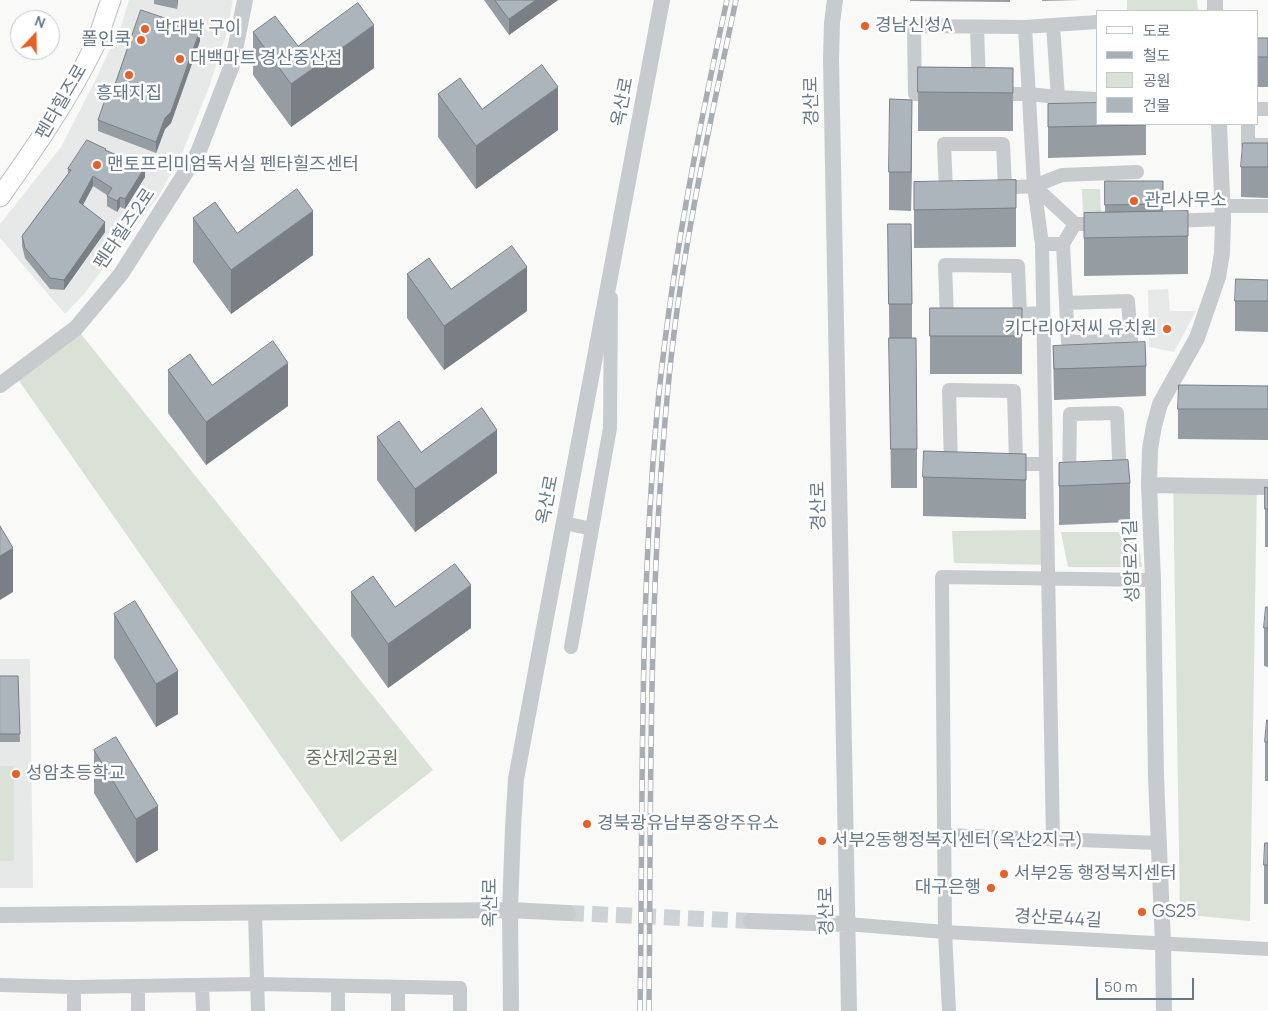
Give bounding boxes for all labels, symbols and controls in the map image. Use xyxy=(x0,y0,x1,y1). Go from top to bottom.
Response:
north arrow xyxy=(10,10,60,60)
legend xyxy=(1096,10,1258,125)
text: N xyxy=(32,11,48,32)
place label: 경남신성A xyxy=(875,15,953,37)
place label: 박대박 구이 xyxy=(155,18,241,40)
marker: 경남신성A xyxy=(859,20,871,32)
text: 도로 xyxy=(1143,20,1171,41)
marker: 박대박 구이 xyxy=(139,23,151,35)
place label: 폴인쿡 xyxy=(81,29,131,51)
marker: 폴인쿡 xyxy=(135,34,147,46)
text: 철도 xyxy=(1143,45,1171,66)
place label: 대백마트 경산중산점 xyxy=(190,48,343,70)
marker: 대백마트 경산중산점 xyxy=(174,53,186,65)
street label: 펜타힐즈로 xyxy=(32,61,92,143)
marker: 흥돼지집 xyxy=(123,69,135,81)
text: 공원 xyxy=(1143,70,1171,91)
street label: 옥산로 xyxy=(608,76,638,128)
street label: 경산로 xyxy=(801,76,823,126)
place label: 흥돼지집 xyxy=(96,83,162,105)
text: 건물 xyxy=(1143,95,1171,116)
place label: 맨토프리미엄독서실 펜타힐즈센터 xyxy=(107,154,359,176)
marker: 맨토프리미엄독서실 펜타힐즈센터 xyxy=(91,159,103,171)
street label: 펜타힐즈2로 xyxy=(90,184,160,274)
place label: 관리사무소 xyxy=(1144,190,1227,212)
marker: 관리사무소 xyxy=(1128,195,1140,207)
place label: 키다리아저씨 유치원 xyxy=(1004,318,1157,340)
marker: 키다리아저씨 유치원 xyxy=(1161,323,1173,335)
street label: 옥산로 xyxy=(533,474,563,526)
street label: 경산로 xyxy=(808,481,830,531)
street label: 성암로21길 xyxy=(1120,519,1144,603)
park label: 중산제2공원 xyxy=(305,748,399,770)
place label: 성암초등학교 xyxy=(26,763,125,785)
marker: 성암초등학교 xyxy=(10,768,22,780)
place label: 경북광유남부중앙주유소 xyxy=(597,813,779,835)
marker: 경북광유남부중앙주유소 xyxy=(581,818,593,830)
place label: 서부2동행정복지센터(옥산2지구) xyxy=(832,830,1083,852)
marker: 서부2동행정복지센터(옥산2지구) xyxy=(816,835,828,847)
place label: 서부2동 행정복지센터 xyxy=(1014,863,1177,885)
marker: 서부2동 행정복지센터 xyxy=(998,868,1010,880)
place label: 대구은행 xyxy=(915,877,981,899)
street label: 옥산로 xyxy=(480,878,502,928)
marker: 대구은행 xyxy=(985,882,997,894)
street label: 경산로 xyxy=(816,886,838,936)
place label: GS25 xyxy=(1152,901,1196,923)
street label: 경산로44길 xyxy=(1014,906,1102,932)
marker: GS25 xyxy=(1136,906,1148,918)
scale bar xyxy=(1098,968,1196,1000)
text: 50 m xyxy=(1104,976,1138,997)

